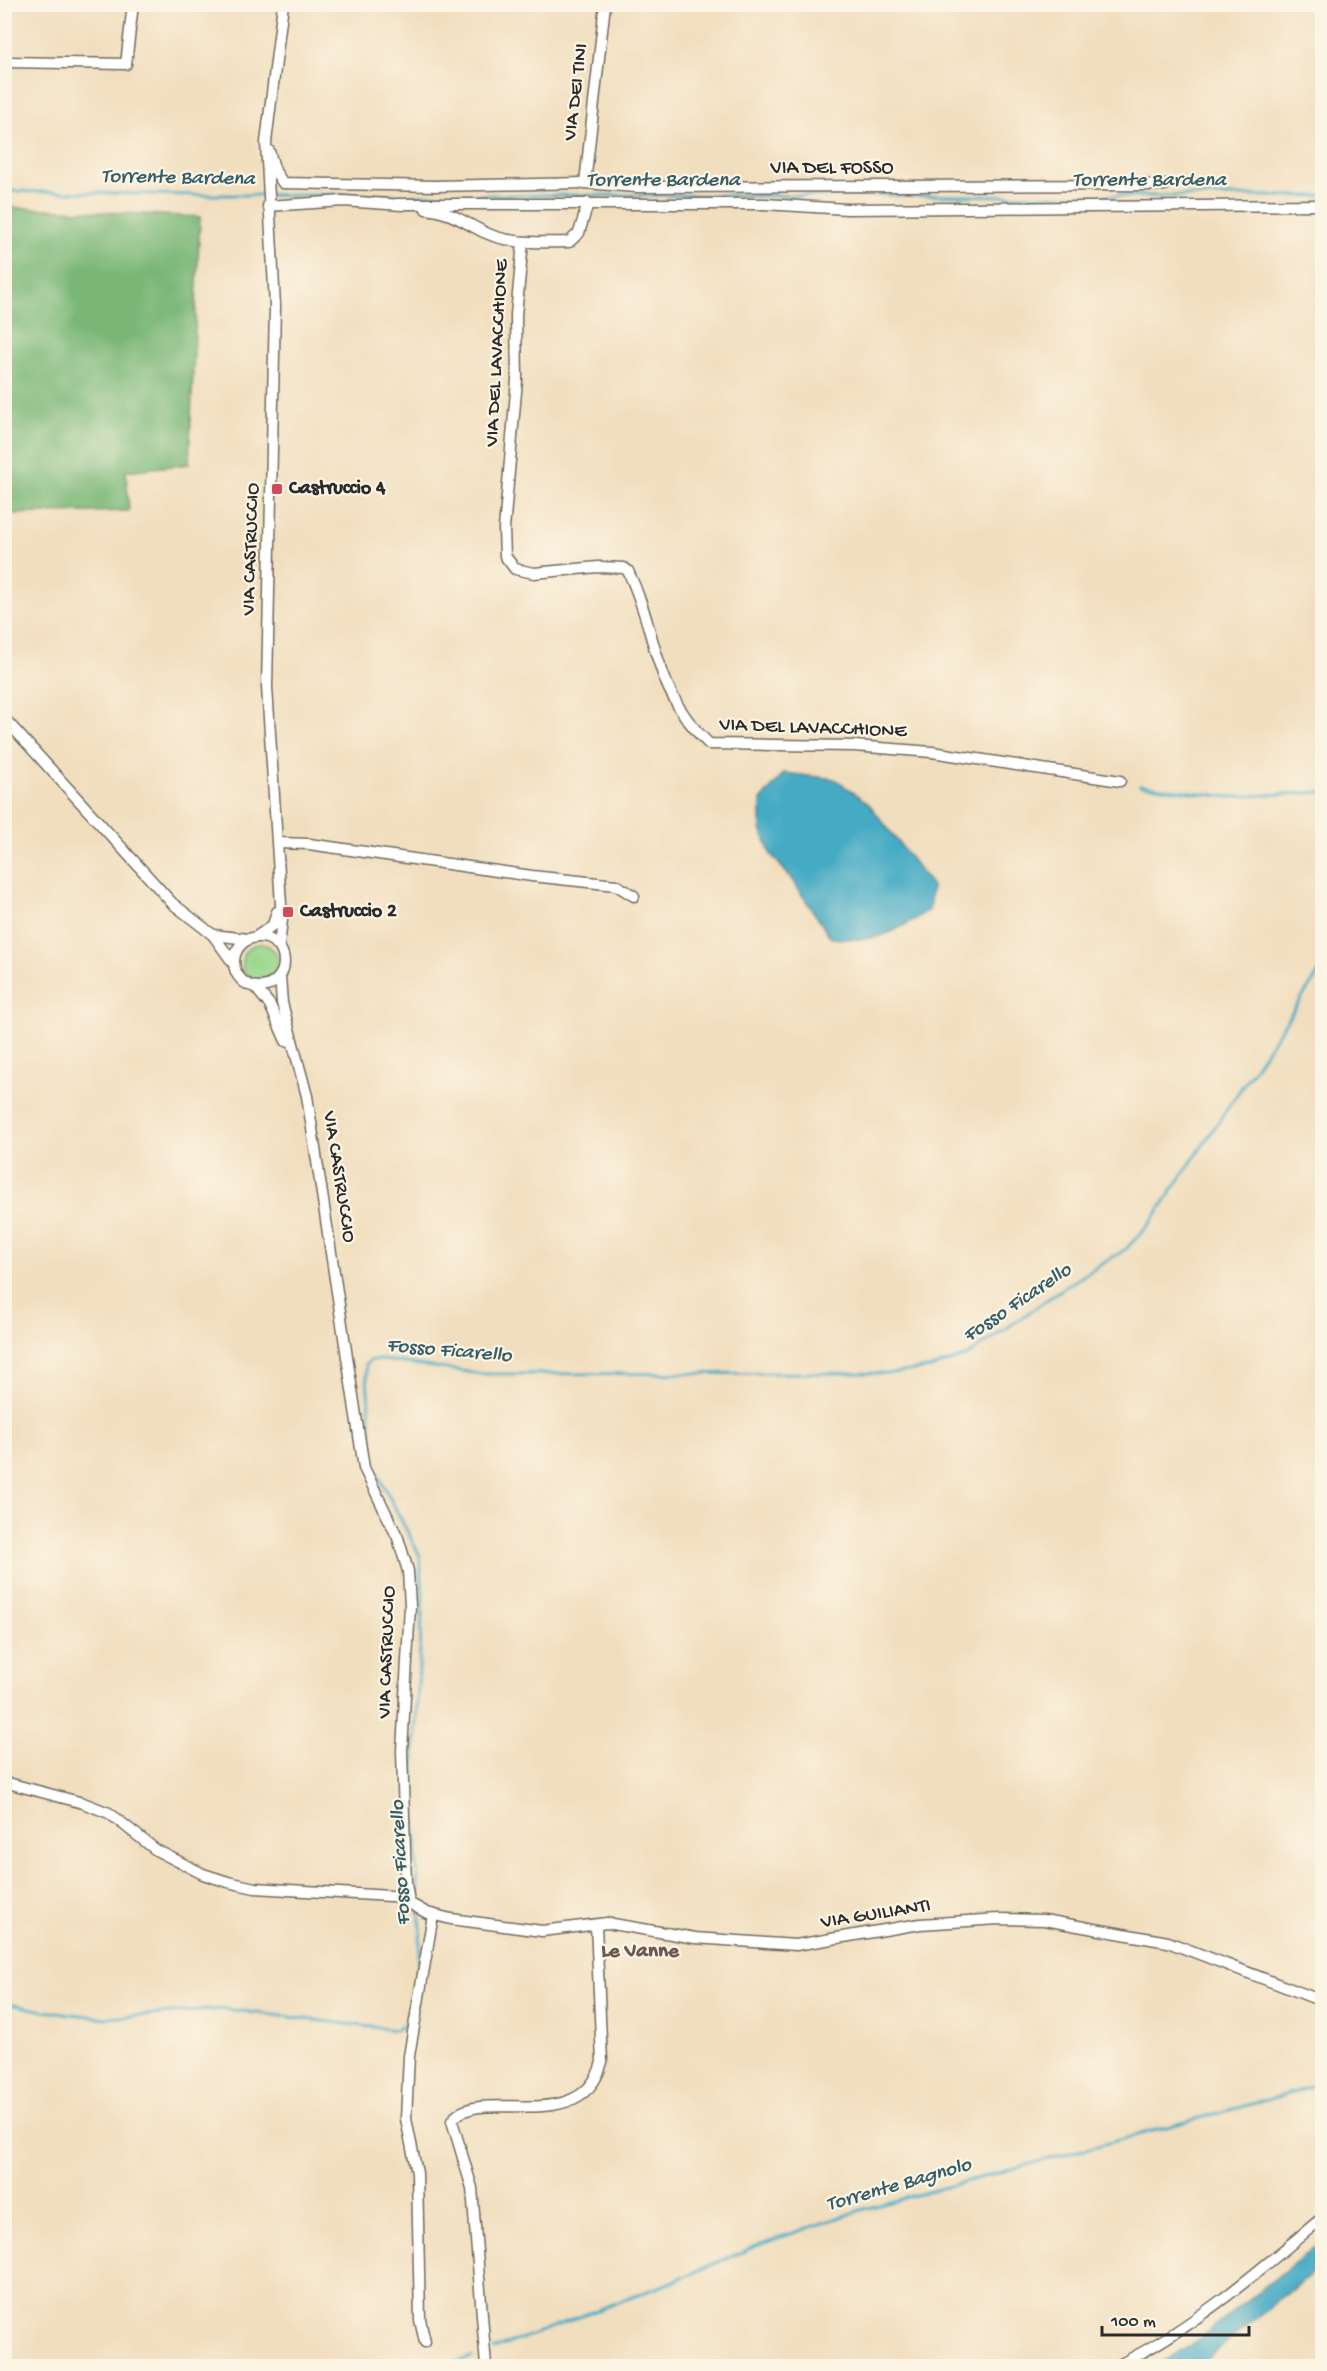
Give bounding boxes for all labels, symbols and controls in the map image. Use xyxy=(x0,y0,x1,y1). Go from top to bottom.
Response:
street label: VIA DEI TINI xyxy=(559,42,594,143)
street label: VIA DEL FOSSO xyxy=(770,158,893,181)
water label: Torrente Bardena xyxy=(101,165,256,193)
water label: Torrente Bardena xyxy=(586,169,741,194)
water label: Torrente Bardena xyxy=(1072,169,1227,194)
street label: VIA DEL LAVACCHIONE xyxy=(482,257,514,448)
place label: Castruccio 4 xyxy=(288,478,386,501)
street label: VIA CASTRUCCIO xyxy=(238,482,266,617)
marker: Castruccio 4 xyxy=(270,482,284,496)
street label: VIA DEL LAVACCHIONE xyxy=(718,714,909,744)
place label: Castruccio 2 xyxy=(299,901,397,924)
marker: Castruccio 2 xyxy=(281,905,295,919)
street label: VIA CASTRUCCIO xyxy=(316,1109,360,1244)
water label: Fosso Ficarello xyxy=(959,1258,1078,1349)
water label: Fosso Ficarello xyxy=(385,1334,514,1370)
street label: VIA CASTRUCCIO xyxy=(374,1585,402,1720)
water label: Fosso Ficarello xyxy=(386,1799,418,1926)
street label: VIA GUILIANTI xyxy=(818,1895,933,1935)
district label: Le Vanne xyxy=(601,1940,680,1965)
water label: Torrente Bagnolo xyxy=(824,2153,975,2219)
scale bar xyxy=(1102,2299,1249,2337)
text: 100 m xyxy=(1110,2312,1156,2333)

